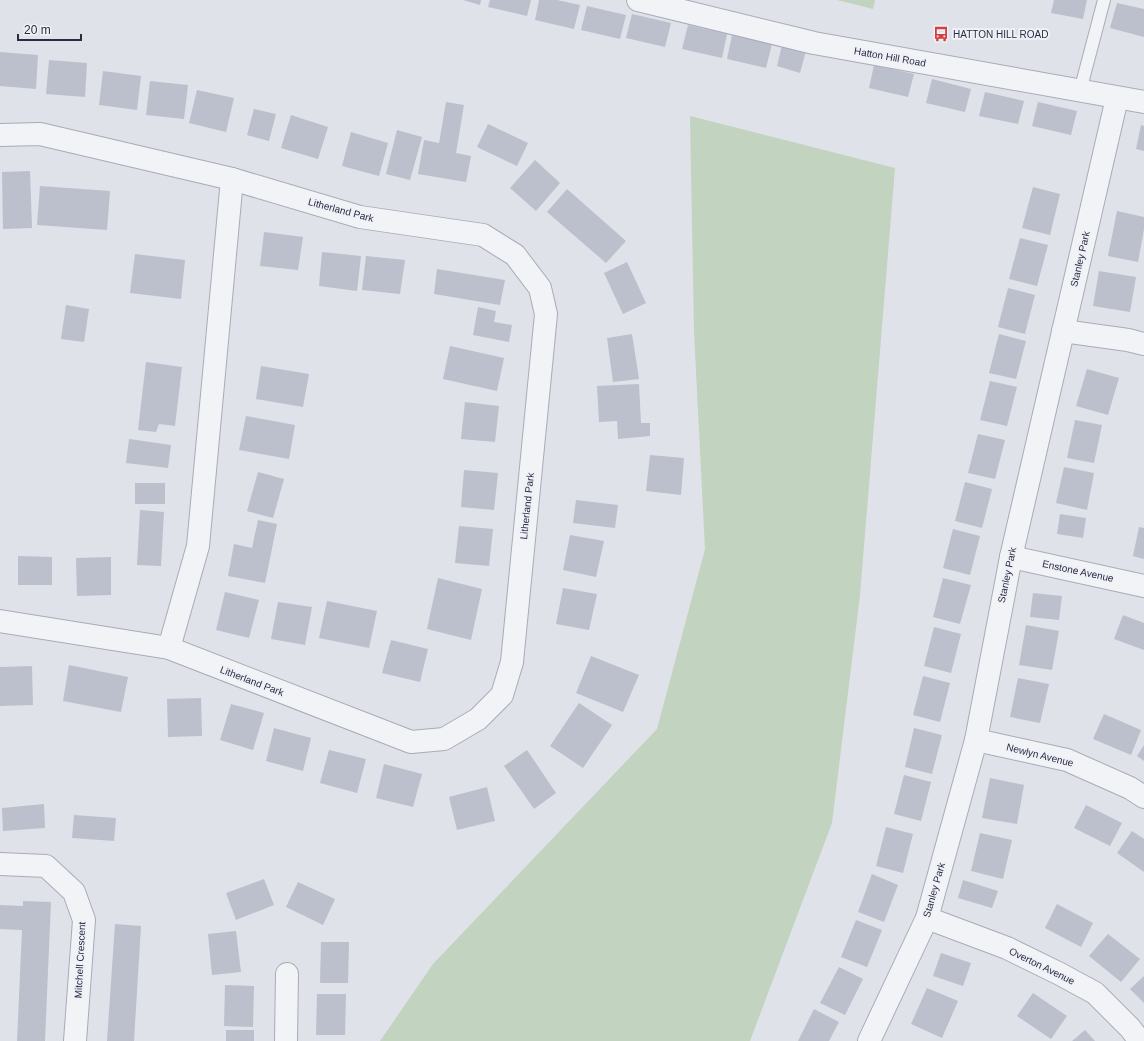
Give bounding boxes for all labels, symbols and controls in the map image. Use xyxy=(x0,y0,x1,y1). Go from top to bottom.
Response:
scale bar xyxy=(18,16,81,42)
text: 20 m xyxy=(24,23,51,37)
bus stop icon: HATTON HILL ROAD xyxy=(932,25,950,43)
place label: HATTON HILL ROAD xyxy=(953,29,1048,40)
street label: Hatton Hill Road xyxy=(853,45,927,69)
street label: Litherland Park xyxy=(307,196,376,224)
street label: Stanley Park xyxy=(1068,229,1092,288)
street label: Litherland Park xyxy=(518,471,536,540)
street label: Stanley Park xyxy=(996,545,1018,604)
street label: Enstone Avenue xyxy=(1041,558,1115,584)
street label: Litherland Park xyxy=(219,664,286,699)
street label: Newlyn Avenue xyxy=(1005,741,1075,769)
street label: Stanley Park xyxy=(921,860,947,919)
street label: Mitchell Crescent xyxy=(73,921,88,999)
street label: Overton Avenue xyxy=(1007,945,1077,987)

